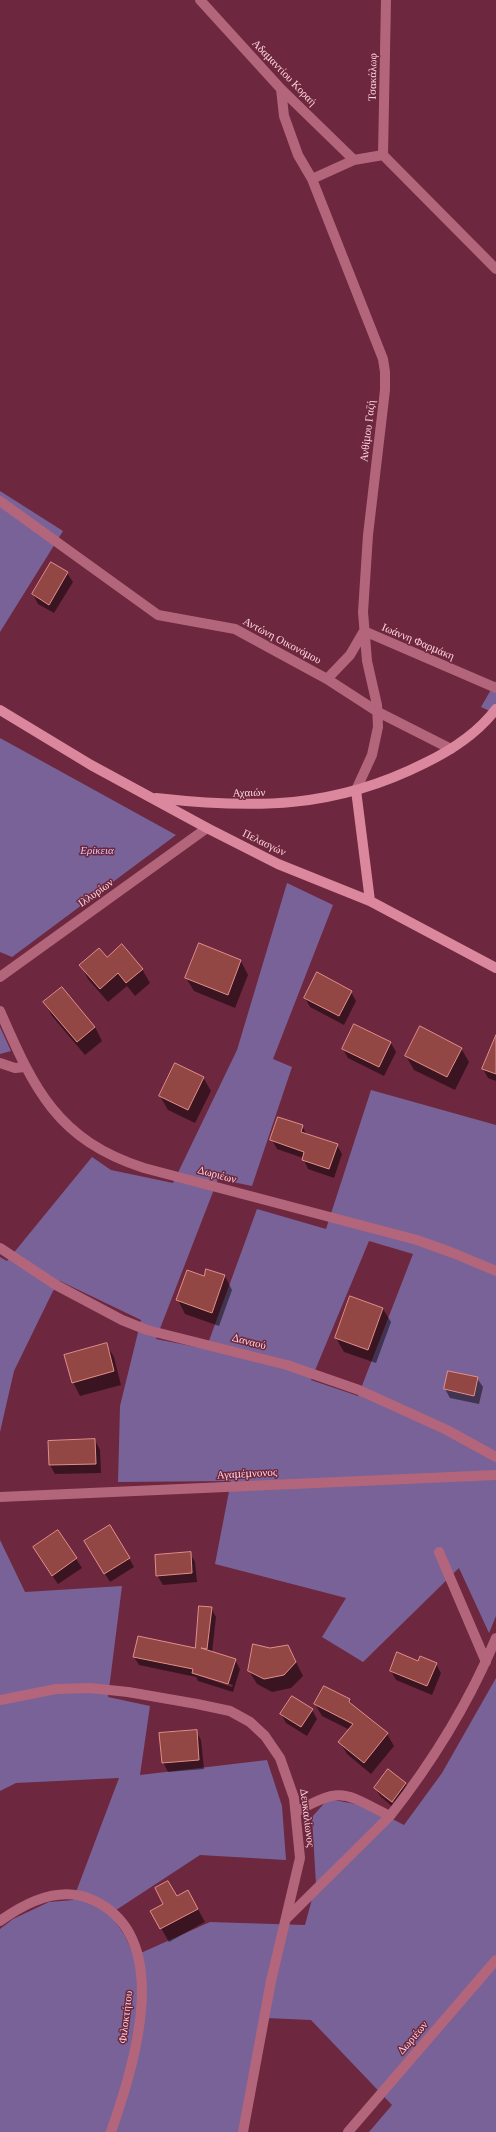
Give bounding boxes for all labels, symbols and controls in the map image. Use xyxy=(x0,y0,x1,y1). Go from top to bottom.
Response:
street label: Αδαμαντίου Κοραή xyxy=(249,37,319,109)
street label: Τσακάλωφ xyxy=(366,53,380,101)
street label: Ανθίμου Γαζή xyxy=(358,399,378,463)
street label: Αντώνη Οικονόμου xyxy=(241,615,323,667)
street label: Ιωάννη Φαρμάκη xyxy=(380,621,456,663)
street label: Αχαιών xyxy=(233,786,265,800)
street label: Πελασγών xyxy=(240,827,288,859)
park label: Ερίκεια xyxy=(80,844,114,858)
street label: Ιλλυρίων xyxy=(76,876,116,910)
street label: Δωριέων xyxy=(196,1163,238,1187)
street label: Δαναού xyxy=(231,1331,267,1353)
street label: Αγαμέμνονος xyxy=(217,1466,277,1482)
street label: Δευκαλίωνος xyxy=(297,1788,317,1848)
street label: Φιλοκτήτου xyxy=(116,1990,136,2044)
street label: Δωριέων xyxy=(395,2019,431,2057)

